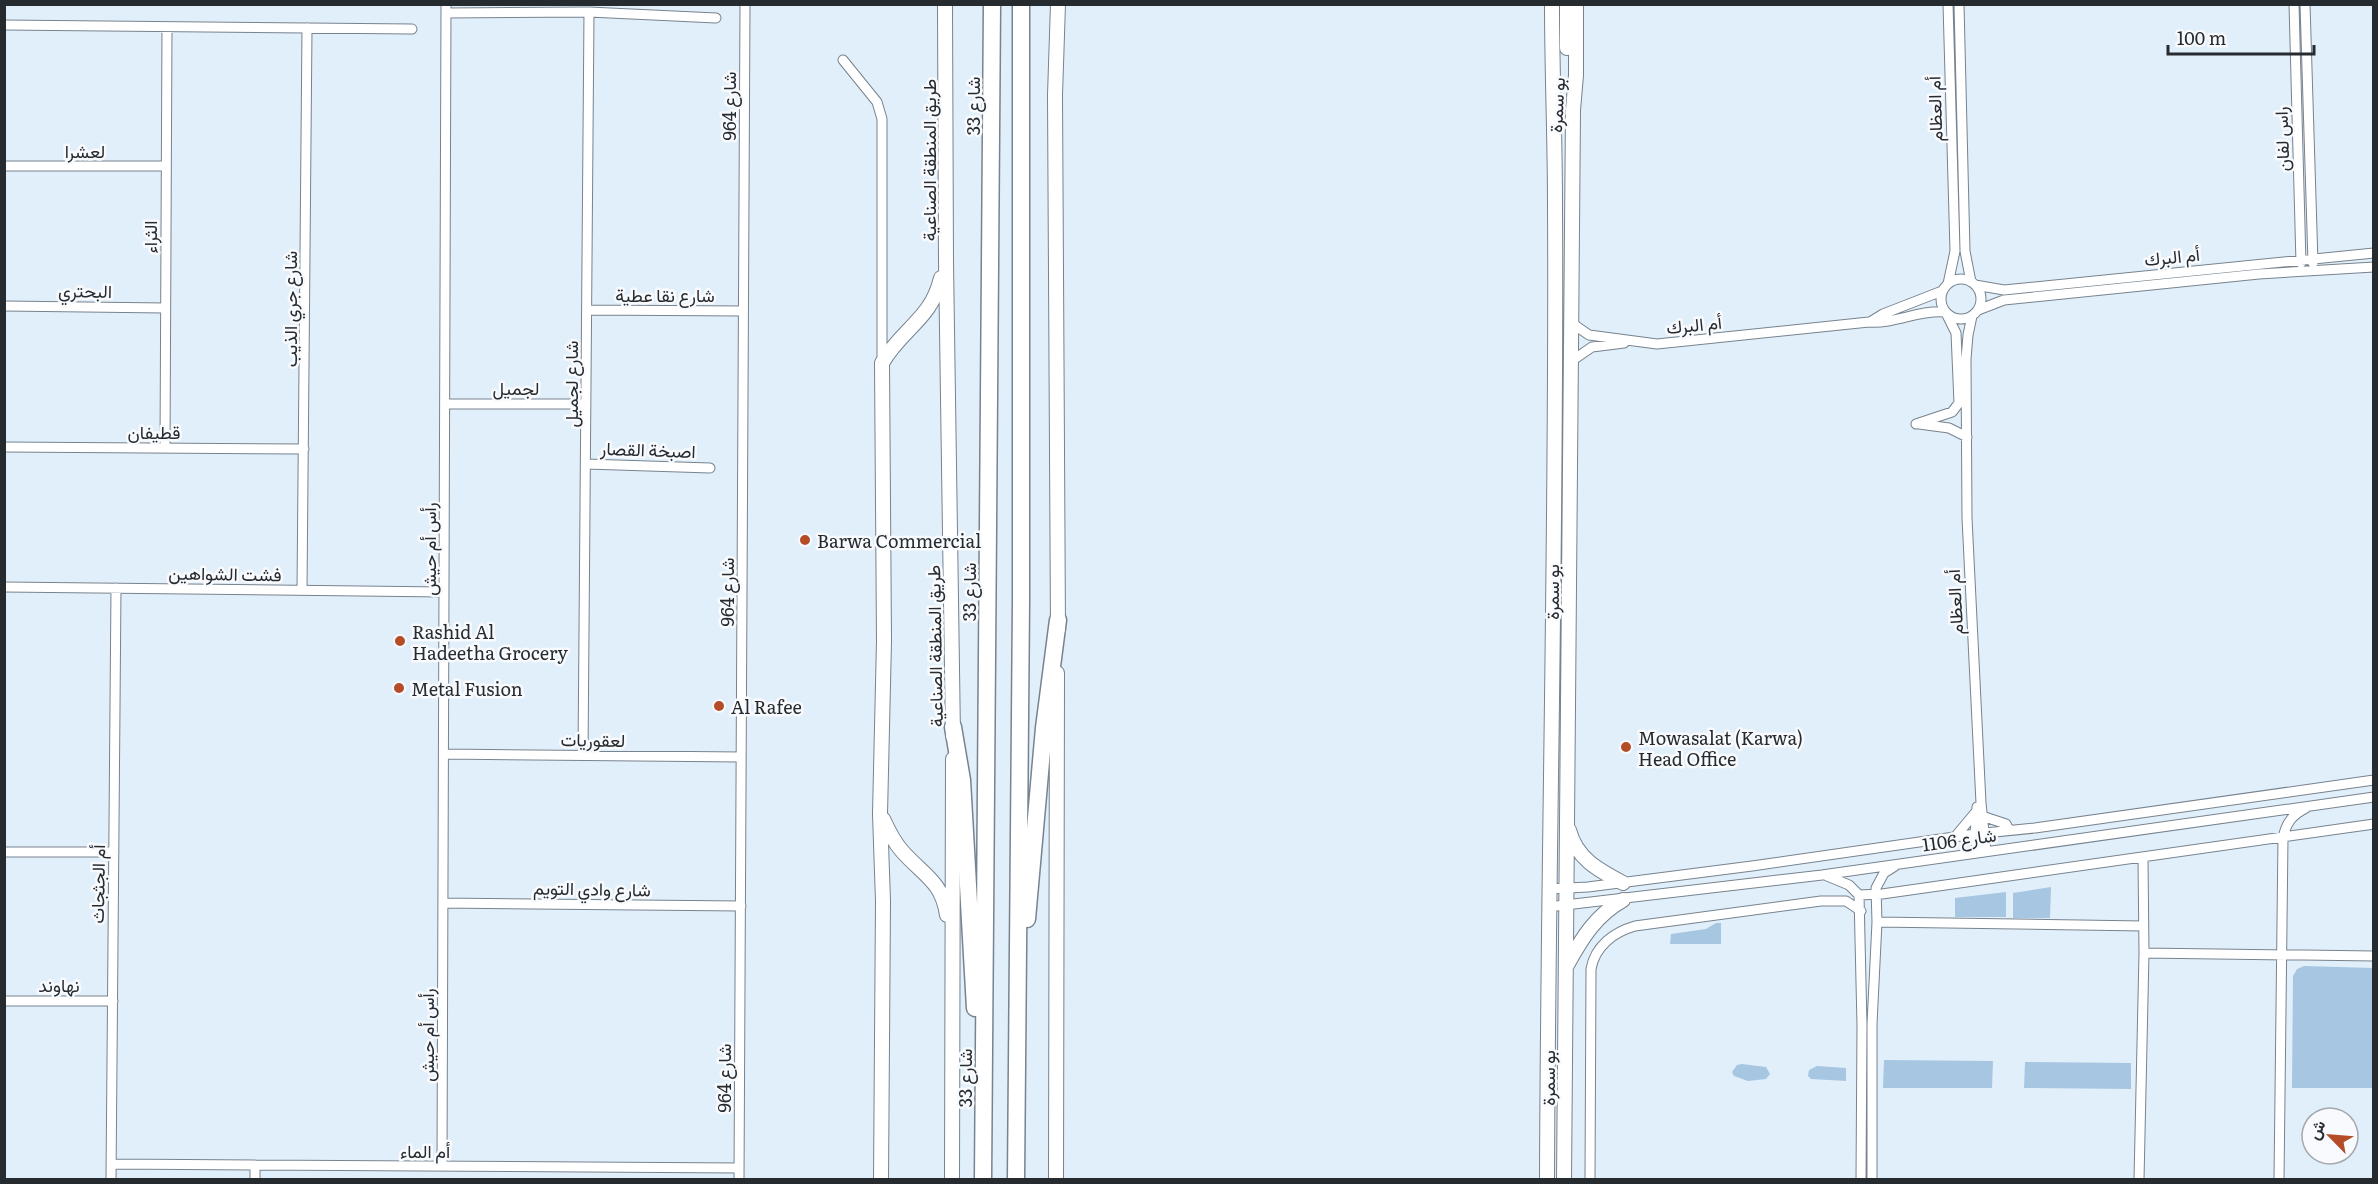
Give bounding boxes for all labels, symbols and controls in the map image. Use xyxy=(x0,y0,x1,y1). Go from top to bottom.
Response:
scale bar xyxy=(2168,18,2314,56)
text: 100 m xyxy=(2177,24,2226,51)
street label: شارع 964 xyxy=(715,72,742,140)
street label: أم العظام xyxy=(1919,76,1949,142)
street label: شارع 33 xyxy=(959,77,986,135)
street label: بو سمرة xyxy=(1541,77,1571,133)
street label: طريق المنطقة الصناعية xyxy=(915,79,942,241)
street label: راس لفان xyxy=(2266,106,2296,172)
street label: لعشرا xyxy=(65,137,105,164)
street label: الثراء xyxy=(136,221,163,254)
street label: أم البرك xyxy=(2143,240,2201,272)
street label: شارع جري الذيب xyxy=(276,251,306,367)
street label: البحتري xyxy=(58,276,112,307)
street label: شارع نقا عطية xyxy=(615,281,715,308)
street label: أم البرك xyxy=(1665,308,1723,340)
street label: شارع لجميل xyxy=(557,341,584,427)
street label: لجميل xyxy=(493,374,539,401)
street label: قطيفان xyxy=(128,418,180,445)
street label: اصبخة القصار xyxy=(599,434,696,464)
street label: رأس أم حيش xyxy=(415,502,442,596)
place label: Barwa Commercial xyxy=(817,527,981,554)
marker: Barwa Commercial xyxy=(798,533,812,547)
street label: شارع 964 xyxy=(713,558,740,626)
street label: فشت الشواهين xyxy=(168,559,282,587)
street label: شارع 33 xyxy=(955,563,982,621)
street label: بو سمرة xyxy=(1538,564,1565,620)
street label: طريق المنطقة الصناعية xyxy=(919,565,949,727)
street label: أم العظام xyxy=(1939,568,1969,636)
place label: Rashid Al Hadeetha Grocery xyxy=(412,618,568,666)
marker: Rashid Al Hadeetha Grocery xyxy=(393,634,407,648)
place label: Metal Fusion xyxy=(411,675,523,702)
marker: Metal Fusion xyxy=(392,681,406,695)
place label: Al Rafee xyxy=(731,693,802,720)
marker: Al Rafee xyxy=(712,699,726,713)
place label: Mowasalat (Karwa) Head Office xyxy=(1638,724,1803,772)
street label: لعقوريات xyxy=(560,725,626,753)
marker: Mowasalat (Karwa) Head Office xyxy=(1619,740,1633,754)
street label: شارع 1106 xyxy=(1920,820,1998,858)
street label: أم الجثجاث xyxy=(83,844,111,924)
street label: شارع وادي التويم xyxy=(533,873,651,906)
street label: نهاوند xyxy=(38,971,80,998)
street label: رأس أم حيش xyxy=(413,988,440,1082)
street label: شارع 964 xyxy=(710,1044,737,1112)
street label: شارع 33 xyxy=(951,1049,978,1107)
street label: بو سمرة xyxy=(1534,1050,1561,1106)
north arrow xyxy=(2300,1106,2360,1166)
text: ش xyxy=(2301,1115,2330,1143)
street label: أم الماء xyxy=(400,1137,450,1164)

